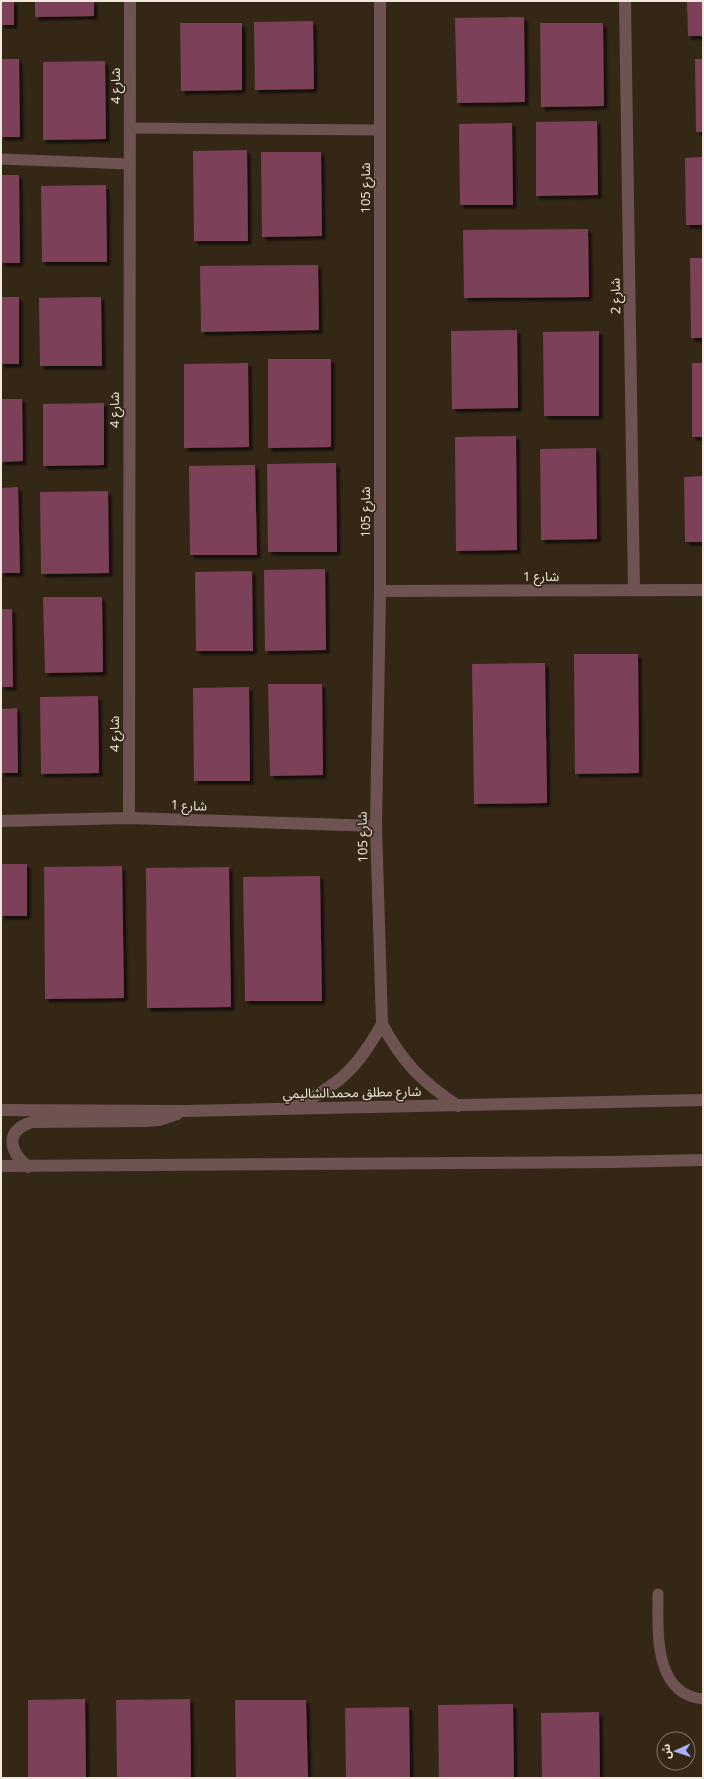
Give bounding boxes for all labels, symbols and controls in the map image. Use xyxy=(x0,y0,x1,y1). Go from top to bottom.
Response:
street label: شارع 4 xyxy=(102,68,130,104)
street label: شارع 105 xyxy=(352,162,380,214)
street label: شارع 2 xyxy=(602,278,630,314)
street label: شارع 4 xyxy=(101,392,129,428)
street label: شارع 105 xyxy=(352,486,380,538)
street label: شارع 1 xyxy=(523,563,559,591)
street label: شارع 4 xyxy=(101,716,129,752)
street label: شارع 1 xyxy=(170,791,208,821)
street label: شارع 105 xyxy=(349,811,377,863)
street label: شارع مطلق محمدالشاليمي xyxy=(282,1078,422,1108)
north arrow xyxy=(656,1731,696,1771)
text: ش xyxy=(655,1743,678,1760)

